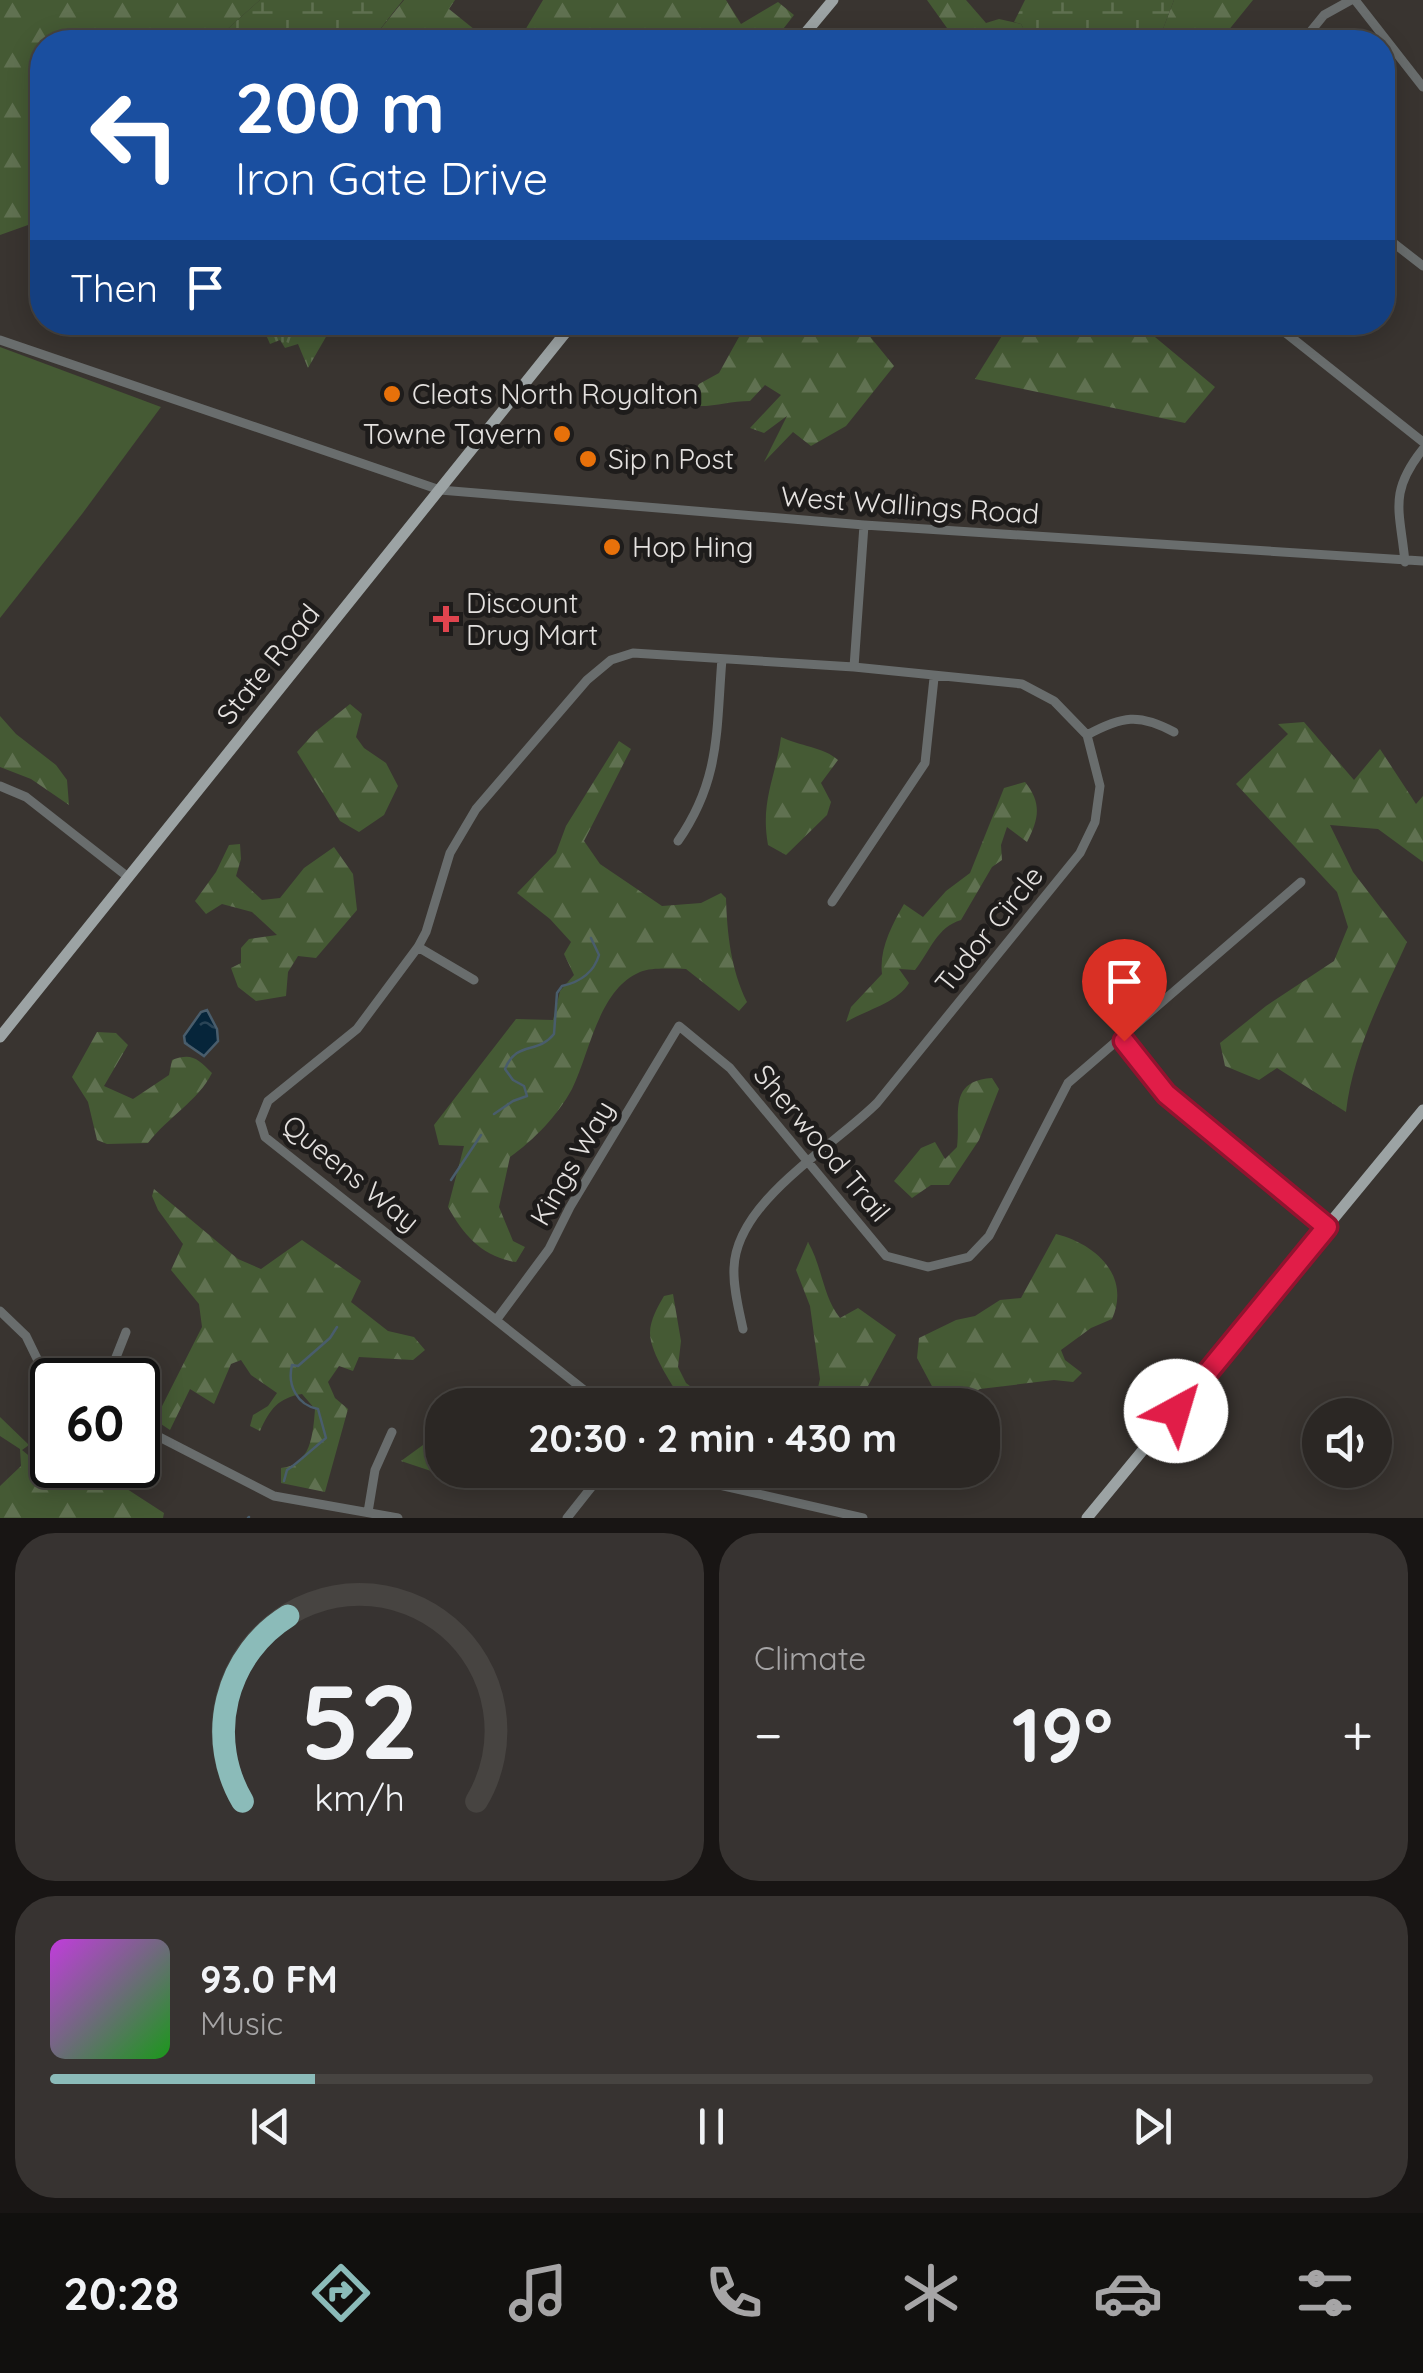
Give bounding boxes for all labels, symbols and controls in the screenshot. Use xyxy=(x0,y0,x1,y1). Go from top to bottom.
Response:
text: 200 m xyxy=(235,63,445,151)
icon: left xyxy=(70,70,200,200)
text: Iron Gate Drive xyxy=(235,150,548,206)
icon: arrive xyxy=(178,260,233,315)
text: Then xyxy=(70,264,158,312)
place label: Cleats North Royalton xyxy=(412,376,699,411)
marker: Cleats North Royalton xyxy=(381,383,403,405)
place label: Towne Tavern xyxy=(363,416,542,451)
marker: Towne Tavern xyxy=(551,423,573,445)
place label: Sip n Post xyxy=(608,441,734,476)
marker: Sip n Post xyxy=(577,448,599,470)
street label: West Wallings Road xyxy=(780,478,1040,531)
place label: Hop Hing xyxy=(632,529,754,564)
marker: Hop Hing xyxy=(601,536,623,558)
place label: Discount Drug Mart xyxy=(466,585,598,652)
street label: State Road xyxy=(209,597,327,731)
marker: Discount Drug Mart xyxy=(435,608,457,630)
street label: Tudor Circle xyxy=(927,858,1050,999)
pin xyxy=(1082,939,1167,1042)
icon: arrive xyxy=(1097,954,1152,1009)
street label: Sherwood Trail xyxy=(747,1057,898,1228)
street label: Kings Way xyxy=(522,1094,621,1232)
street label: Queens Way xyxy=(276,1107,427,1238)
speed limit sign: 60 xyxy=(30,1358,160,1488)
position arrow xyxy=(1124,1359,1228,1463)
map controls xyxy=(1302,1398,1392,1488)
button: sound xyxy=(1302,1398,1392,1488)
text: 20:30 · 2 min · 430 m xyxy=(528,1414,897,1462)
text: Climate xyxy=(754,1638,866,1678)
text: 52 xyxy=(300,1655,419,1785)
text: 19° xyxy=(1012,1687,1113,1781)
text: − xyxy=(754,1700,783,1769)
text: + xyxy=(1342,1700,1373,1769)
text: km/h xyxy=(314,1775,405,1820)
text: 93.0 FM xyxy=(200,1955,338,2003)
text: Music xyxy=(200,2003,283,2043)
icon: previous xyxy=(243,2099,298,2154)
icon: pause xyxy=(684,2099,739,2154)
icon: next xyxy=(1125,2099,1180,2154)
icon: directions xyxy=(306,2258,376,2328)
icon: music xyxy=(503,2258,573,2328)
icon: phone xyxy=(699,2258,769,2328)
icon: climate xyxy=(896,2258,966,2328)
icon: car xyxy=(1093,2258,1163,2328)
icon: filters xyxy=(1290,2258,1360,2328)
text: 20:28 xyxy=(63,2265,179,2321)

